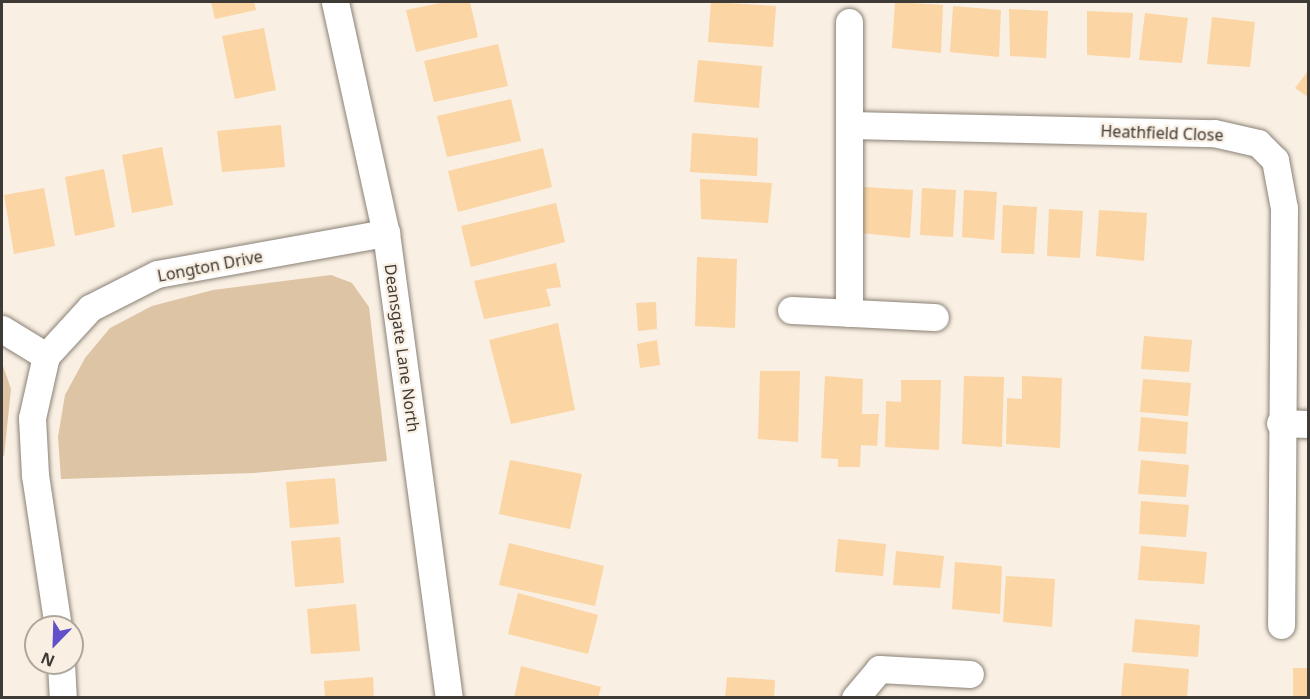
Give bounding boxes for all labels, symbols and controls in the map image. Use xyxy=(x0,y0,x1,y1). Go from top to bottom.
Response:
street label: Heathfield Close xyxy=(1100,121,1224,145)
street label: Longton Drive xyxy=(156,246,264,286)
street label: Deansgate Lane North xyxy=(381,263,423,433)
north arrow xyxy=(24,615,84,675)
text: N xyxy=(37,647,58,672)

